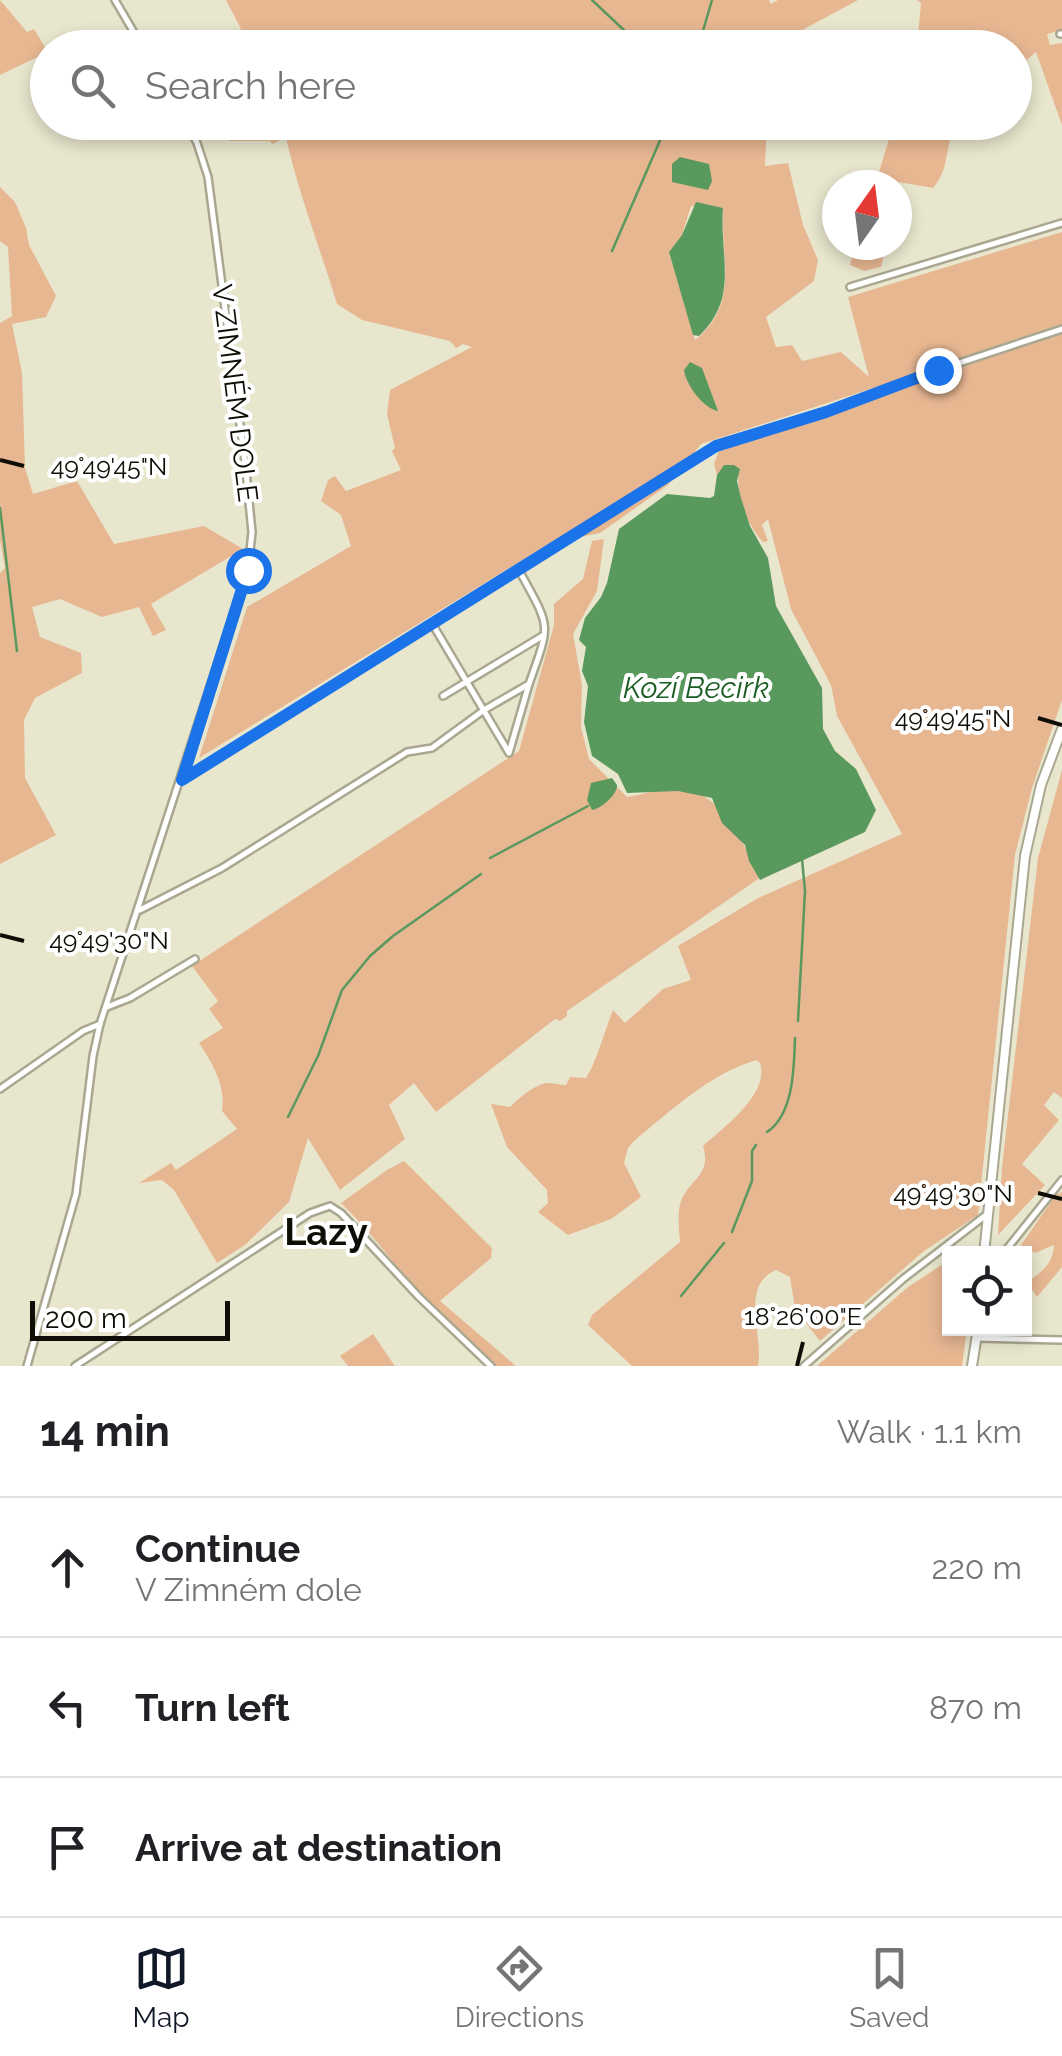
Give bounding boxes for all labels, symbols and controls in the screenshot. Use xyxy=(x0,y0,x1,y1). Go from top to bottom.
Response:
search box xyxy=(30,30,1032,140)
icon: search xyxy=(65,58,120,113)
text: Search here xyxy=(145,63,356,108)
north arrow xyxy=(822,170,912,260)
street label: V ZIMNÉM DOLE xyxy=(205,282,265,504)
route end xyxy=(916,348,962,394)
text: 49°49'45"N xyxy=(51,451,167,481)
route start xyxy=(226,548,272,594)
water label: Kozí Becirk xyxy=(623,670,769,705)
text: 49°49'45"N xyxy=(895,703,1011,733)
text: 49°49'30"N xyxy=(49,925,169,955)
text: 49°49'30"N xyxy=(893,1178,1013,1208)
district label: Lazy xyxy=(284,1209,368,1254)
map controls xyxy=(942,1246,1032,1336)
button: locate xyxy=(942,1246,1032,1336)
scale bar xyxy=(30,1296,230,1340)
text: 18°26'00"E xyxy=(744,1301,862,1331)
text: 200 m xyxy=(45,1302,127,1335)
text: 14 min xyxy=(40,1407,170,1456)
text: Walk · 1.1 km xyxy=(837,1413,1022,1450)
text: Continue xyxy=(135,1526,300,1571)
icon: ahead xyxy=(40,1540,95,1595)
text: 220 m xyxy=(932,1549,1022,1586)
text: V Zimném dole xyxy=(135,1571,362,1608)
icon: left xyxy=(40,1680,95,1735)
text: Turn left xyxy=(135,1685,290,1730)
text: 870 m xyxy=(929,1689,1022,1726)
icon: arrive xyxy=(40,1820,95,1875)
text: Arrive at destination xyxy=(135,1825,502,1870)
tab: Map xyxy=(133,1941,190,2034)
tab: Directions xyxy=(455,1941,584,2034)
tab: Saved xyxy=(849,1941,929,2034)

